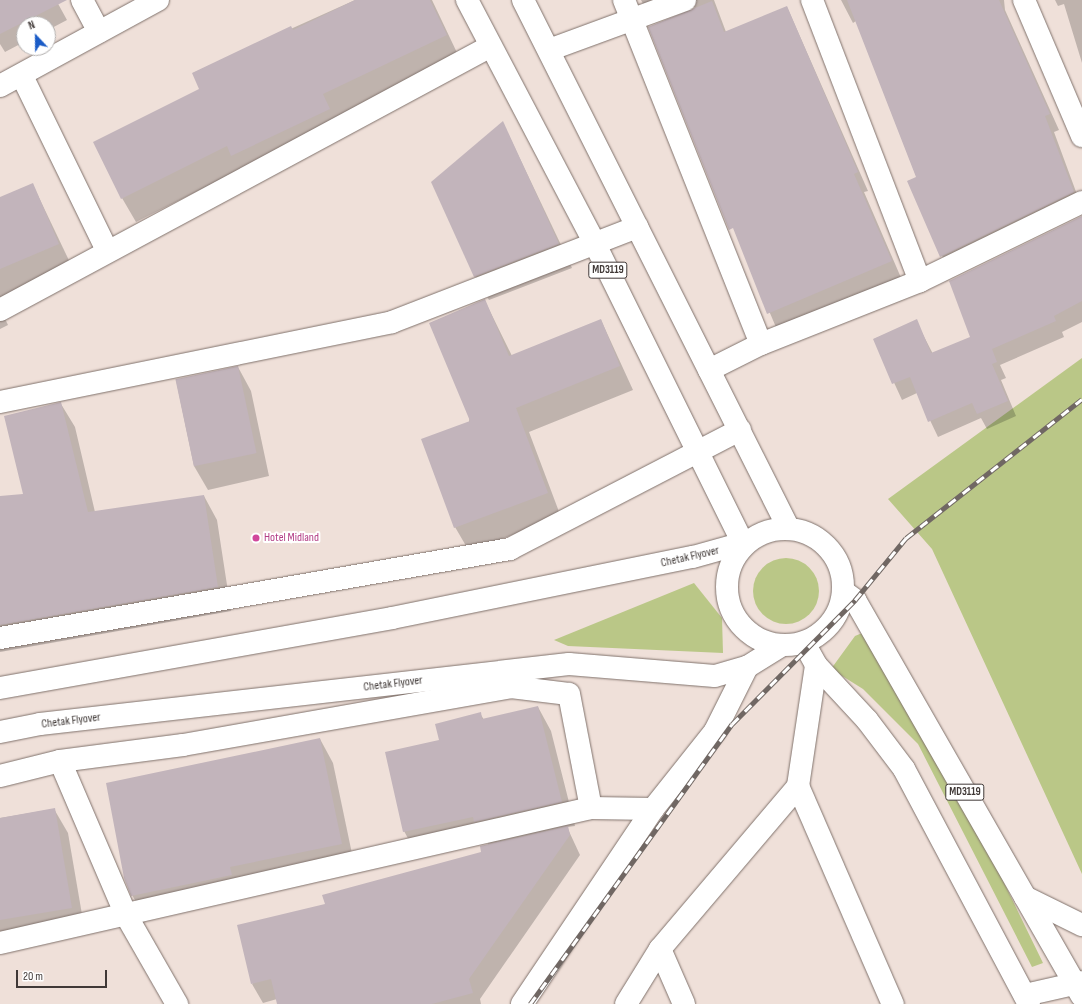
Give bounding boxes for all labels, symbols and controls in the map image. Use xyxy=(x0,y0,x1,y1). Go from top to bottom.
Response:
north arrow xyxy=(16,16,56,56)
text: N xyxy=(27,18,37,32)
road number: MD3119 xyxy=(588,261,628,279)
place label: Hotel Midland xyxy=(264,531,319,545)
marker: Hotel Midland xyxy=(251,533,261,543)
street label: Chetak Flyover xyxy=(659,543,721,571)
street label: Chetak Flyover xyxy=(363,673,423,695)
street label: Chetak Flyover xyxy=(41,710,101,732)
road number: MD3119 xyxy=(945,783,985,801)
scale bar xyxy=(18,962,109,988)
text: 20 m xyxy=(23,969,43,984)

